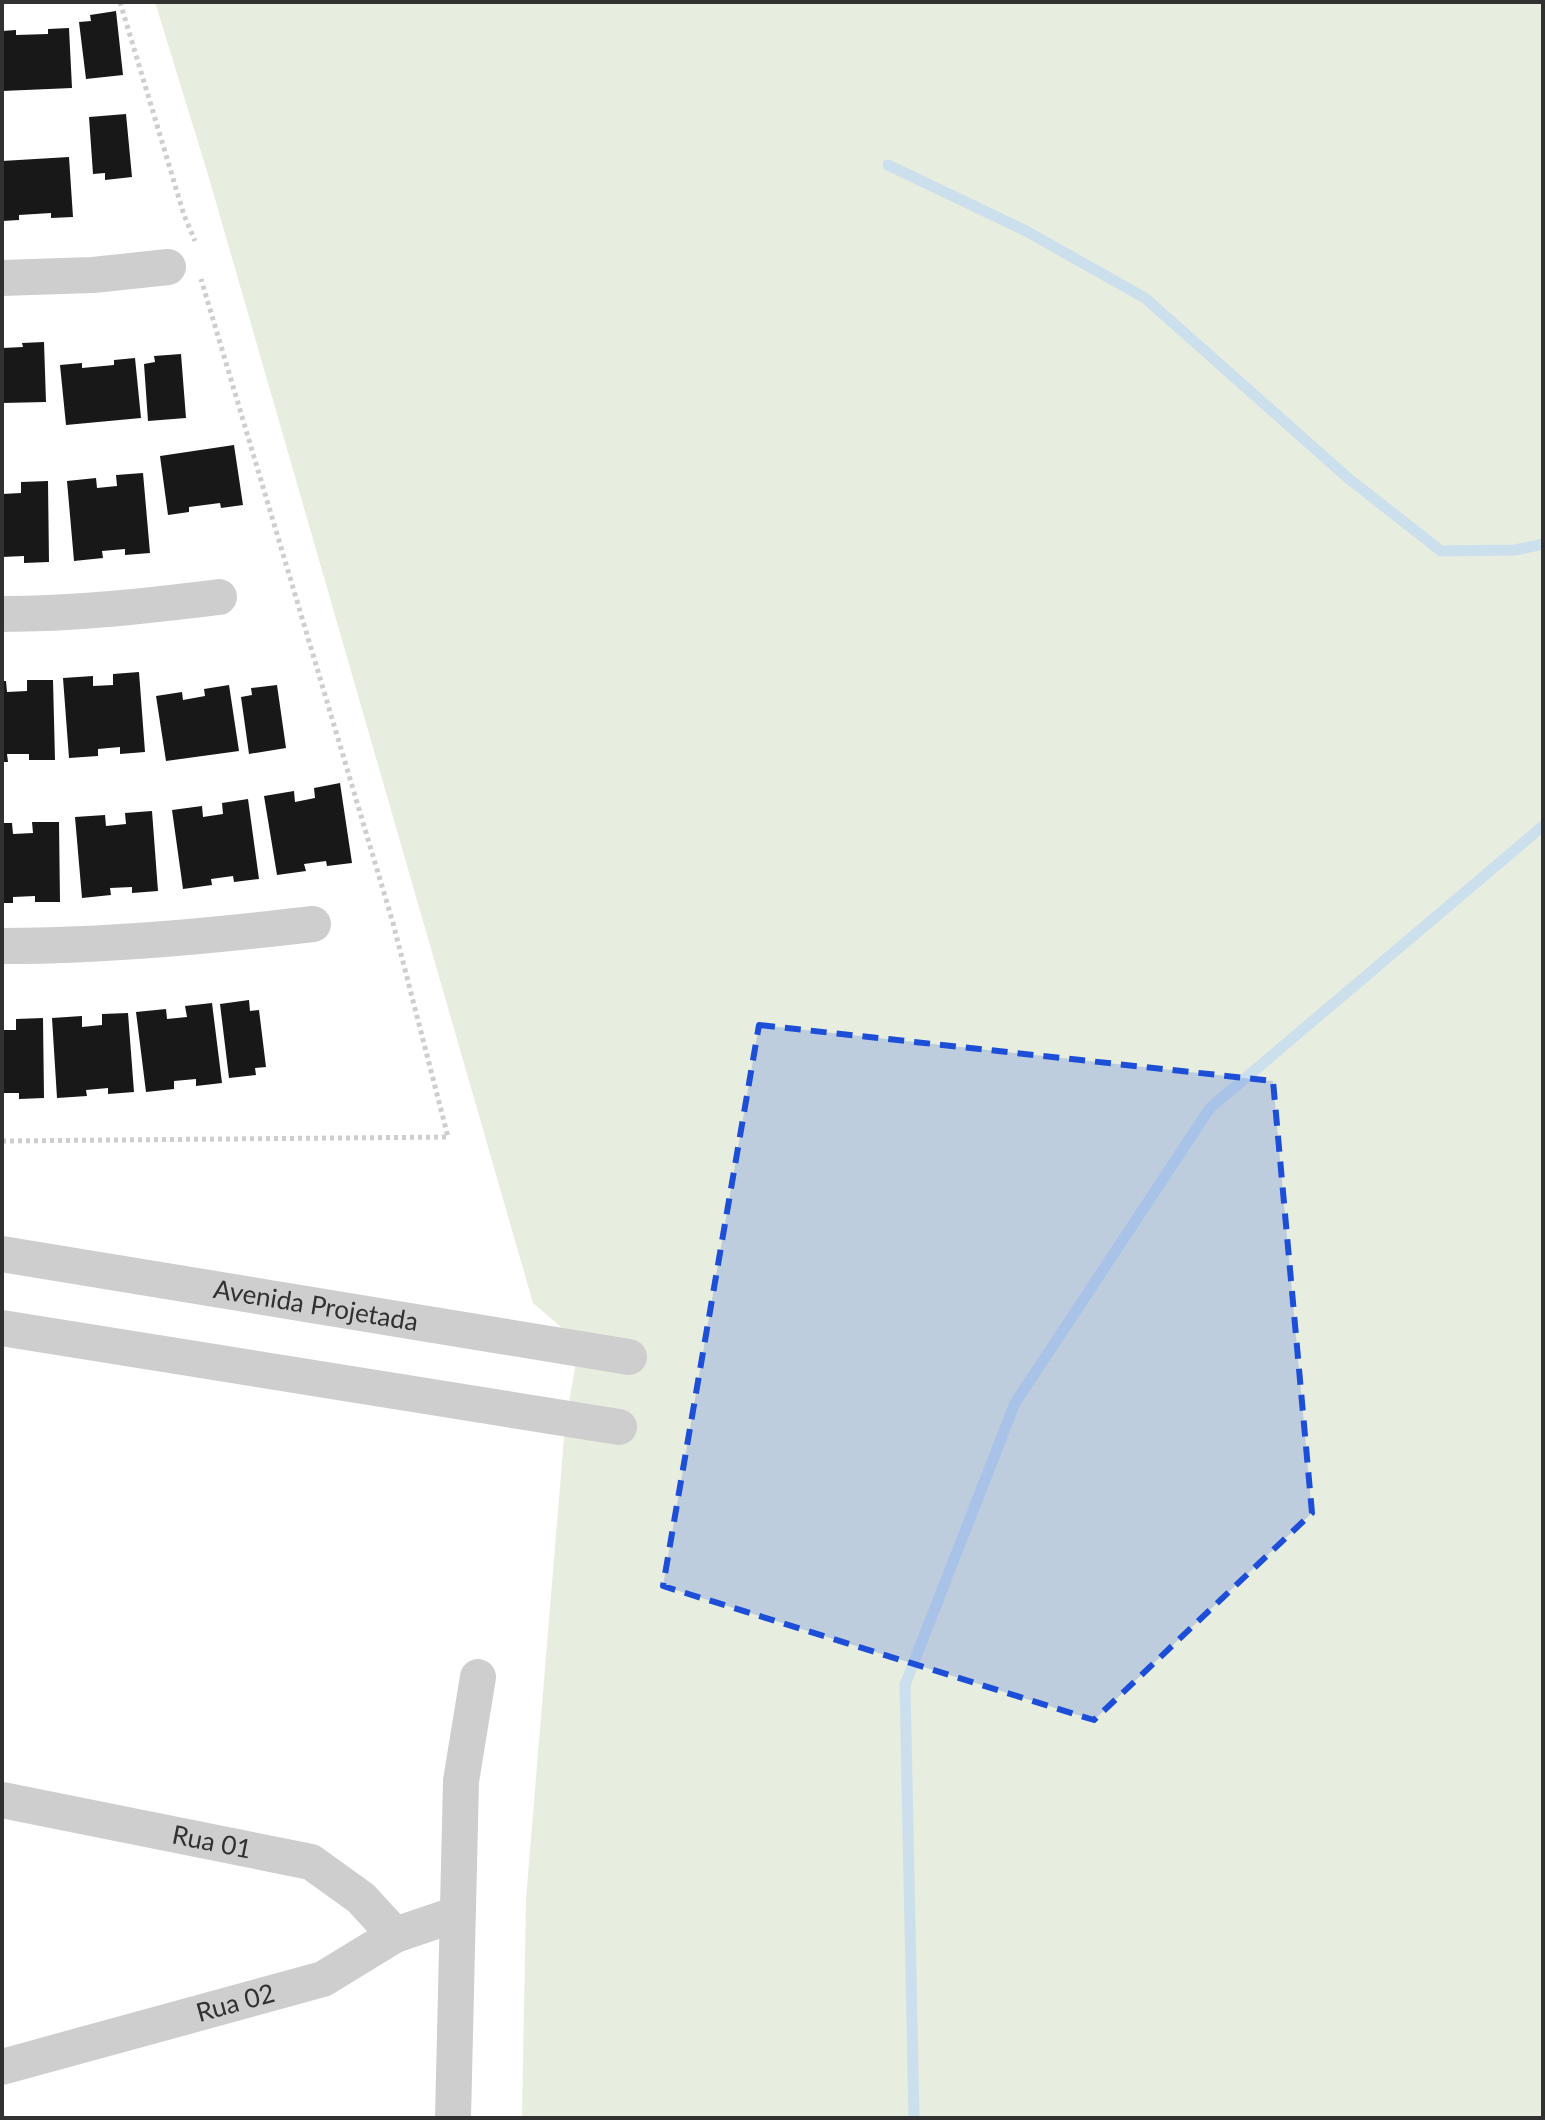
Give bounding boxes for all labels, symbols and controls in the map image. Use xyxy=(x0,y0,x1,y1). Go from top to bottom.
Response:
street label: Avenida Projetada xyxy=(211,1272,421,1337)
street label: Rua 01 xyxy=(170,1818,254,1865)
street label: Rua 02 xyxy=(192,1976,278,2028)

